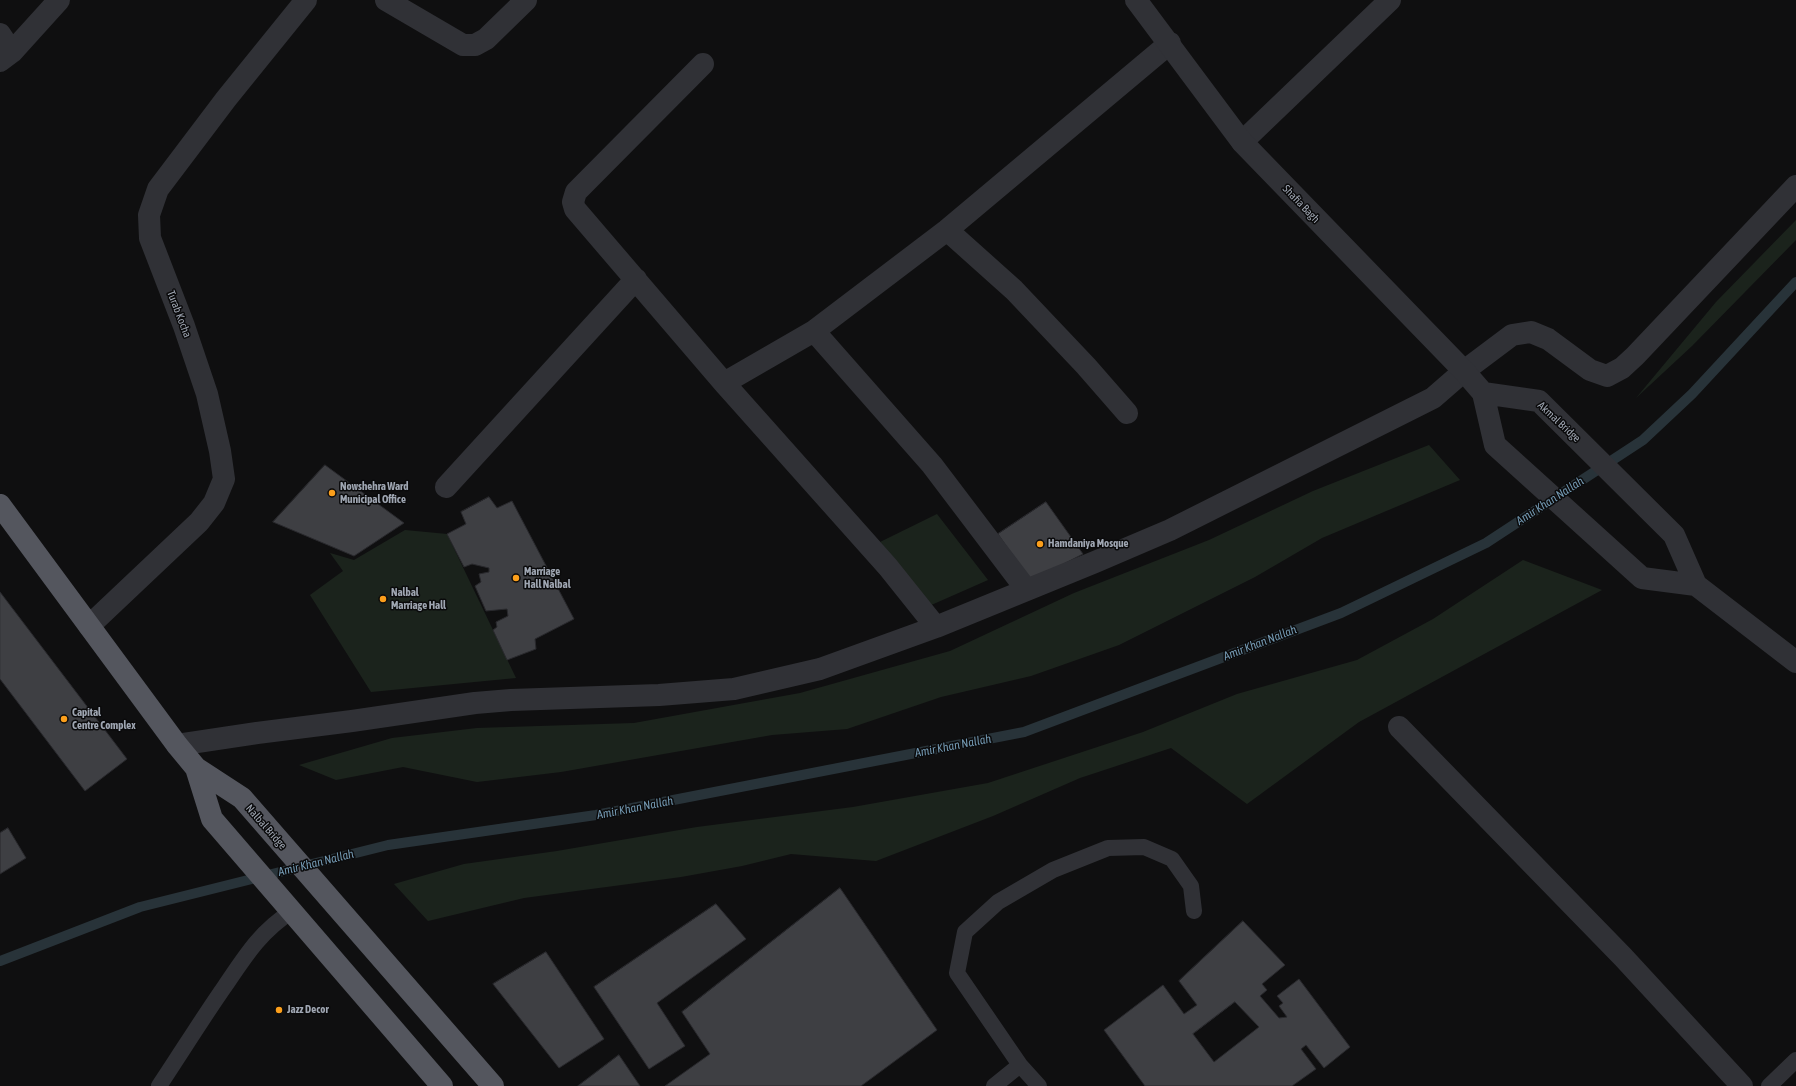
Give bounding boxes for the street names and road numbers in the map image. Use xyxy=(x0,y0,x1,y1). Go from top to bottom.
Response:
street label: Shafia Bagh xyxy=(1280,182,1322,226)
street label: Turab Kocha xyxy=(164,289,194,339)
street label: Akmal Bridge xyxy=(1535,399,1583,445)
street label: Nalbal Bridge xyxy=(243,802,289,852)

